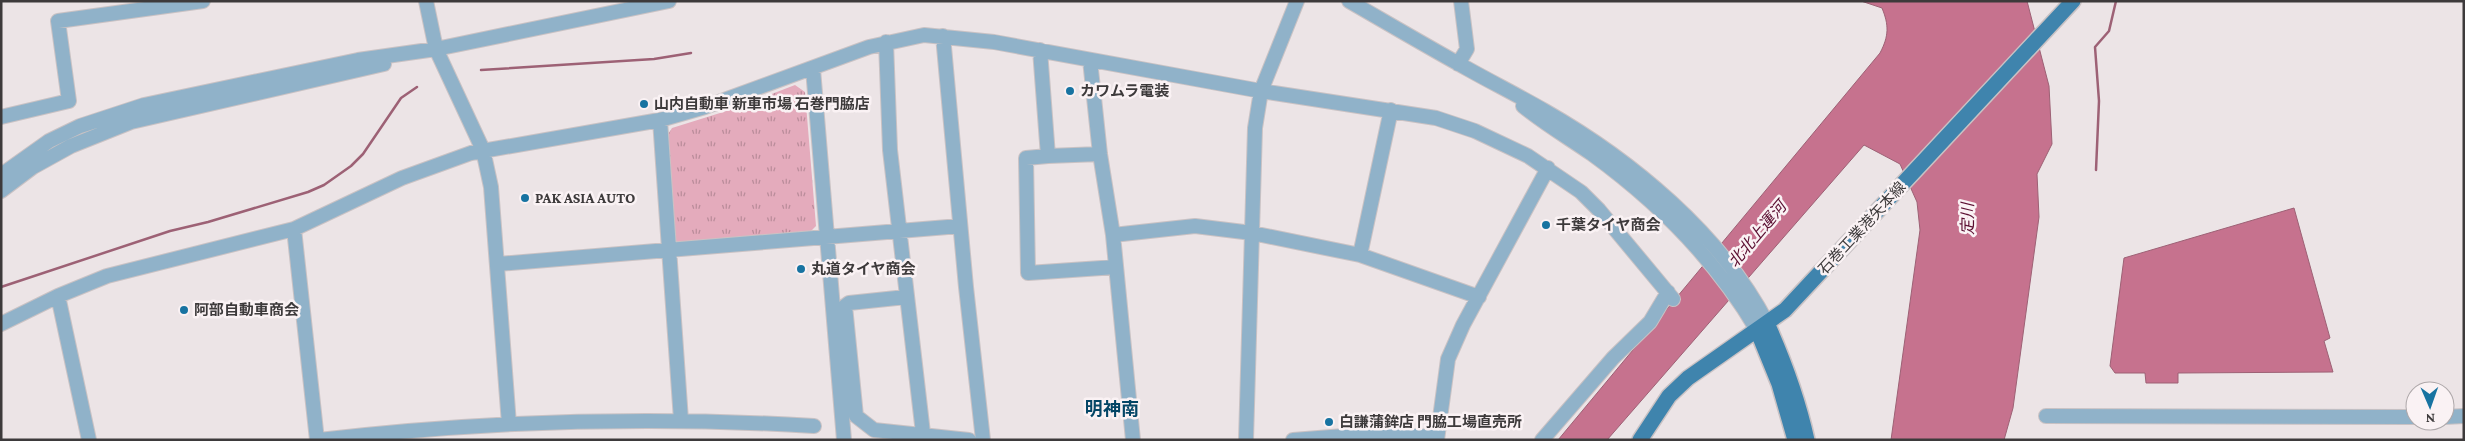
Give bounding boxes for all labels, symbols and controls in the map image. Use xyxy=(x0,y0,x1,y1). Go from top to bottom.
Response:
place label: カワムラ電装 xyxy=(1080,83,1169,99)
marker: カワムラ電装 xyxy=(1064,85,1076,97)
place label: 山内自動車 新車市場 石巻門脇店 xyxy=(654,96,870,112)
marker: 山内自動車 新車市場 石巻門脇店 xyxy=(638,98,650,110)
street label: 石巻工業港矢本線 xyxy=(1815,179,1909,277)
place label: PAK ASIA AUTO xyxy=(535,190,635,206)
marker: PAK ASIA AUTO xyxy=(519,192,531,204)
water label: 北北上運河 xyxy=(1725,196,1791,270)
water label: 定川 xyxy=(1959,201,1976,235)
place label: 千葉タイヤ商会 xyxy=(1556,217,1661,233)
marker: 千葉タイヤ商会 xyxy=(1540,219,1552,231)
place label: 丸道タイヤ商会 xyxy=(811,261,916,277)
marker: 丸道タイヤ商会 xyxy=(795,263,807,275)
place label: 阿部自動車商会 xyxy=(194,302,299,318)
marker: 阿部自動車商会 xyxy=(178,304,190,316)
north arrow xyxy=(2405,381,2455,431)
district label: 明神南 xyxy=(1085,399,1139,419)
text: N xyxy=(2425,411,2436,427)
place label: 白謙蒲鉾店 門脇工場直売所 xyxy=(1339,413,1522,430)
marker: 白謙蒲鉾店 門脇工場直売所 xyxy=(1323,416,1335,428)

